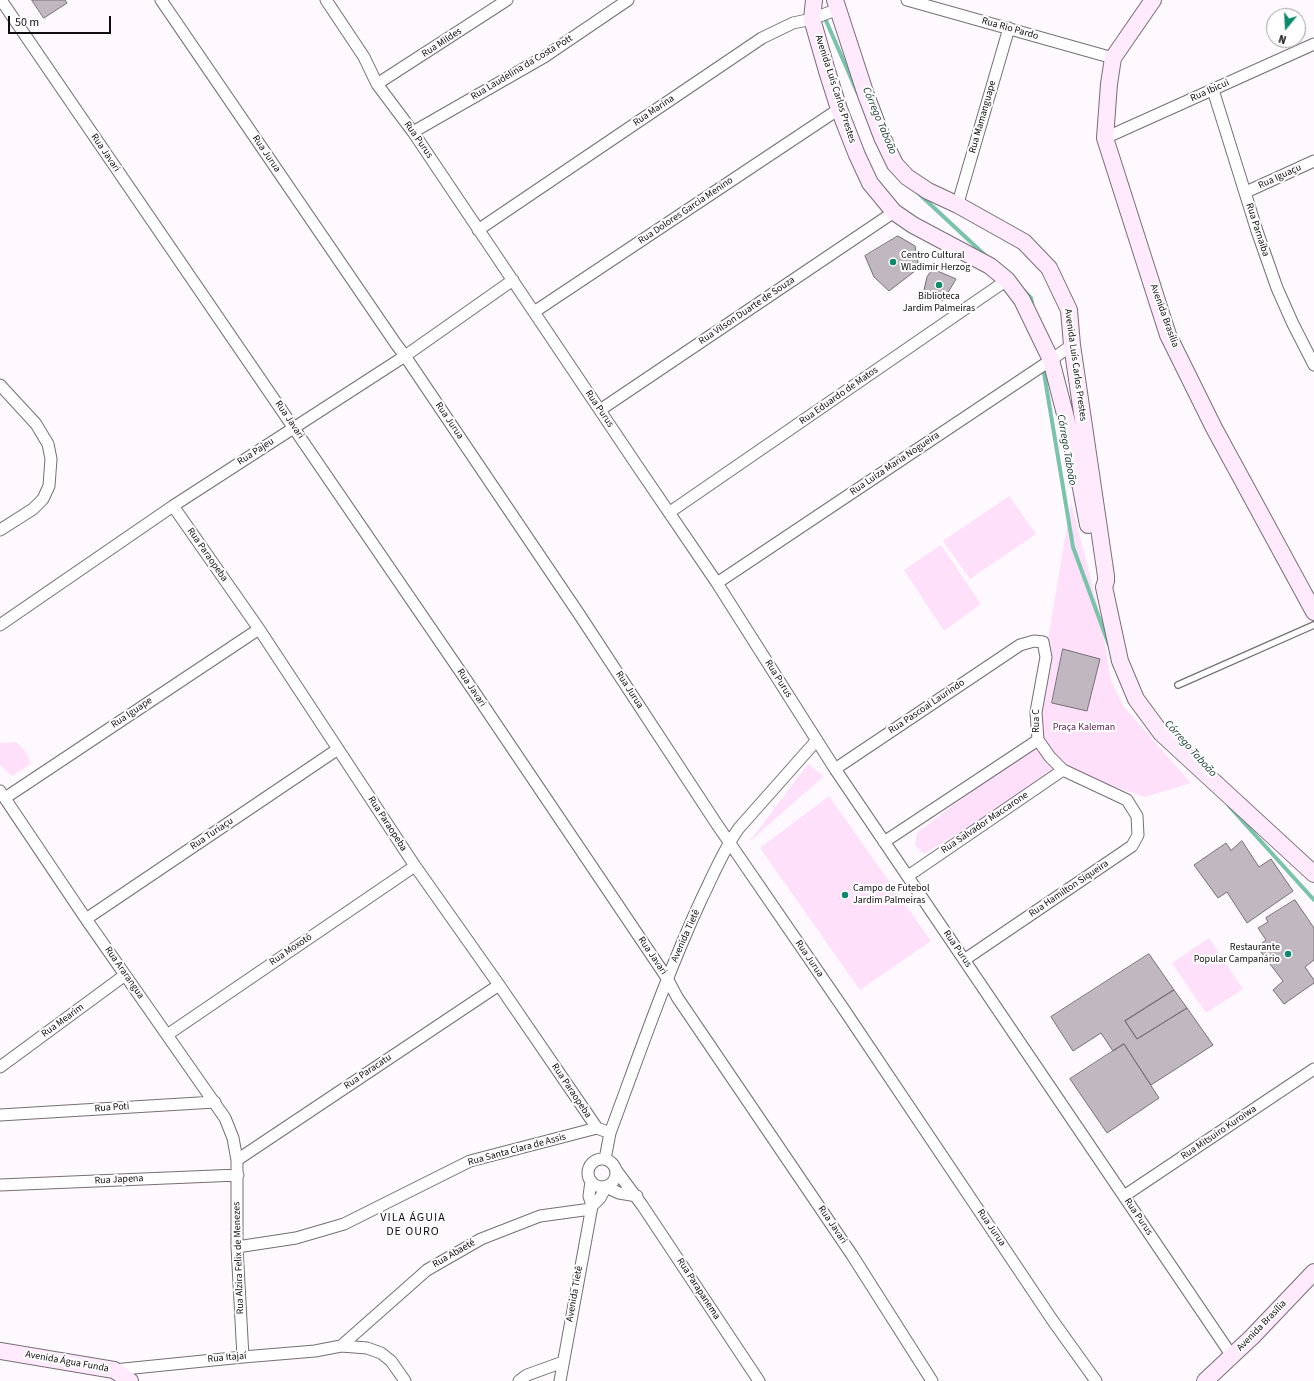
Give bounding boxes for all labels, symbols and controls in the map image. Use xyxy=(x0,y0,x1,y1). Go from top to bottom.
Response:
scale bar xyxy=(10,8,113,34)
north arrow xyxy=(1266,8,1306,48)
text: 50 m xyxy=(15,14,39,31)
street label: Rua Rio Pardo xyxy=(980,15,1040,43)
street label: Rua Mildes xyxy=(420,26,464,60)
text: N xyxy=(1277,31,1288,47)
street label: Rua Laudelina da Costa Pott xyxy=(469,33,575,103)
street label: Avenida Luís Carlos Prestes xyxy=(812,33,858,145)
street label: Rua Ibicui xyxy=(1189,77,1231,105)
street label: Rua Mamanguape xyxy=(967,79,999,155)
water label: Córrego Taboão xyxy=(859,85,899,157)
street label: Rua Marina xyxy=(631,93,677,129)
street label: Rua Purus xyxy=(401,119,435,161)
street label: Rua Javari xyxy=(88,132,122,174)
street label: Rua Jurua xyxy=(249,133,283,175)
street label: Rua Iguaçu xyxy=(1256,162,1304,192)
street label: Rua Dolores Garcia Menino xyxy=(636,175,736,247)
street label: Rua Parnaíba xyxy=(1243,202,1271,258)
place label: Centro Cultural Wladimir Herzog xyxy=(901,250,970,274)
marker: Centro Cultural Wladimir Herzog xyxy=(888,257,898,267)
street label: Rua Vilson Duarte de Souza xyxy=(697,274,797,348)
marker: Biblioteca Jardim Palmeiras xyxy=(934,280,944,290)
street label: Avenida Brasília xyxy=(1147,283,1181,349)
place label: Biblioteca Jardim Palmeiras xyxy=(903,291,975,314)
street label: Avenida Luís Carlos Prestes xyxy=(1061,308,1089,422)
street label: Rua Eduardo de Matos xyxy=(797,364,881,428)
street label: Rua Purus xyxy=(582,388,616,430)
street label: Rua Javari xyxy=(272,399,306,441)
street label: Rua Jurua xyxy=(432,400,466,442)
water label: Córrego Taboão xyxy=(1053,413,1079,487)
street label: Rua Luíza Maria Nogueira xyxy=(848,430,942,498)
street label: Rua Pajeu xyxy=(235,436,277,468)
street label: Rua Paraopeba xyxy=(184,526,230,584)
street label: Rua Purus xyxy=(762,658,794,700)
street label: Rua Javari xyxy=(454,667,488,709)
street label: Rua Jurua xyxy=(612,669,646,711)
street label: Rua Pascoal Laurindo xyxy=(887,677,967,737)
street label: Rua Iguape xyxy=(109,695,155,731)
street label: Rua C xyxy=(1031,709,1043,733)
water label: Córrego Taboão xyxy=(1161,718,1219,780)
park label: Praça Kaleman xyxy=(1053,722,1115,734)
street label: Rua Salvador Maccarone xyxy=(939,789,1031,857)
street label: Rua Paraopeba xyxy=(365,794,409,854)
street label: Rua Turiaçu xyxy=(188,815,236,853)
street label: Rua Hamilton Siqueira xyxy=(1027,858,1111,920)
place label: Campo de Futebol Jardim Palmeiras xyxy=(853,883,929,906)
marker: Campo de Futebol Jardim Palmeiras xyxy=(840,890,850,900)
street label: Avenida Tietê xyxy=(669,908,703,964)
street label: Rua Purus xyxy=(940,928,974,970)
street label: Rua Moxotó xyxy=(267,931,315,969)
street label: Rua Javari xyxy=(635,935,669,977)
street label: Rua Jurua xyxy=(792,938,826,980)
place label: Restaurante Popular Campanário xyxy=(1194,942,1280,966)
street label: Rua Ararangua xyxy=(102,945,146,1001)
marker: Restaurante Popular Campanário xyxy=(1283,949,1293,959)
street label: Rua Mearim xyxy=(39,1002,87,1040)
street label: Rua Paracatu xyxy=(342,1052,394,1092)
street label: Rua Paraopeba xyxy=(548,1061,594,1121)
street label: Rua Poti xyxy=(94,1101,130,1115)
street label: Rua Mitsuiro Kuroiwa xyxy=(1179,1103,1259,1163)
street label: Rua Santa Clara de Assis xyxy=(467,1131,567,1169)
street label: Rua Japena xyxy=(94,1173,144,1187)
street label: Rua Purus xyxy=(1121,1196,1155,1238)
street label: Rua Alzira Felix de Menezes xyxy=(231,1201,247,1315)
street label: Rua Javari xyxy=(815,1204,849,1246)
street label: Rua Jurua xyxy=(974,1207,1008,1249)
district label: VILA ÁGUIA DE OURO xyxy=(380,1211,446,1239)
street label: Rua Abaeté xyxy=(431,1237,477,1271)
street label: Rua Parapanema xyxy=(674,1256,722,1322)
street label: Avenida Tietê xyxy=(564,1265,586,1323)
street label: Avenida Brasília xyxy=(1235,1298,1289,1354)
street label: Avenida Água Funda xyxy=(24,1349,110,1375)
street label: Rua Itajaí xyxy=(207,1350,247,1366)

